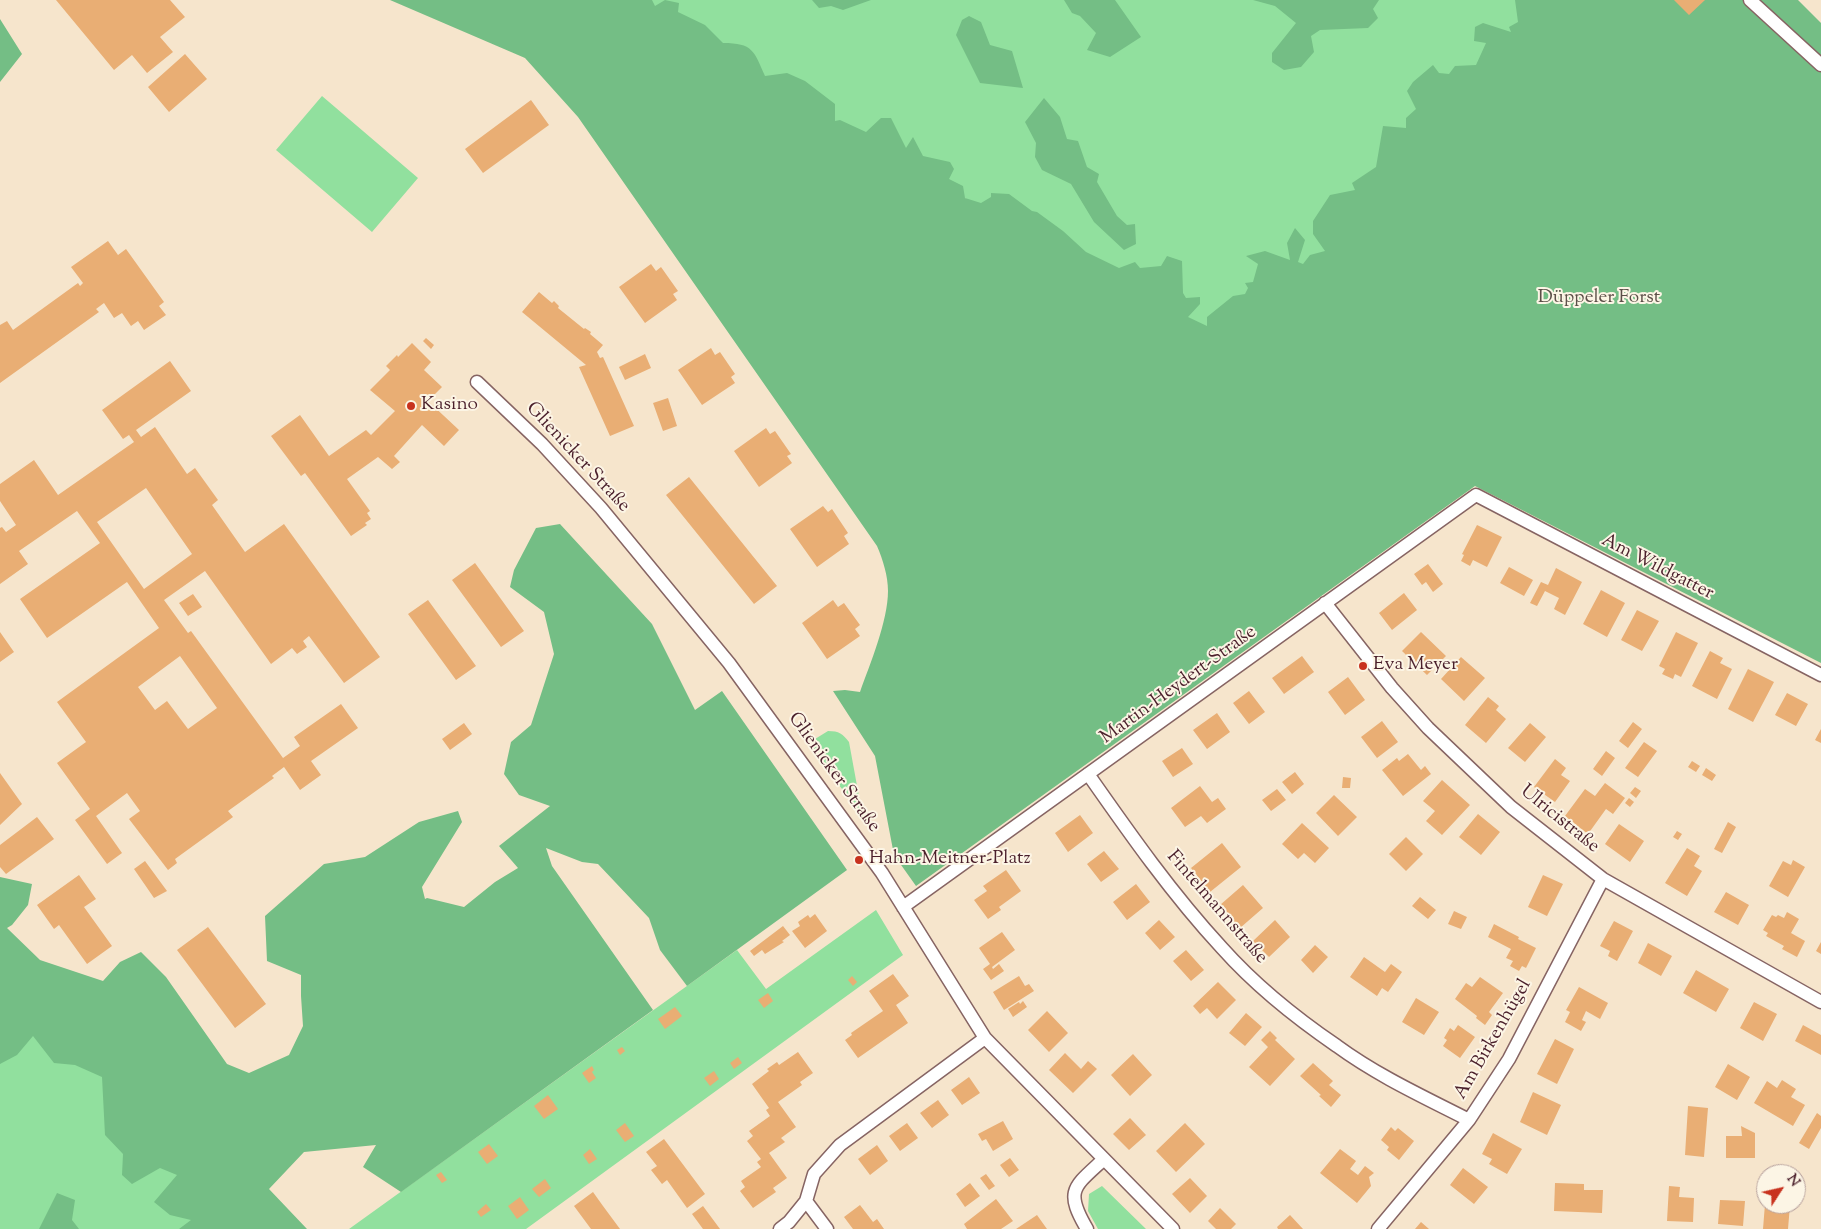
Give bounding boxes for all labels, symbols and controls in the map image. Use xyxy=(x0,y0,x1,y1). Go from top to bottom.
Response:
park label: Düppeler Forst xyxy=(1538,288,1660,310)
place label: Kasino xyxy=(421,395,478,417)
street label: Glienicker Straße xyxy=(520,398,634,518)
marker: Kasino xyxy=(405,400,417,412)
street label: Am Wildgatter xyxy=(1597,530,1717,606)
street label: Martin-Heydert-Straße xyxy=(1097,622,1261,750)
place label: Eva Meyer xyxy=(1373,655,1458,677)
marker: Eva Meyer xyxy=(1357,660,1369,672)
street label: Glienicker Straße xyxy=(782,709,884,837)
street label: Ulricistraße xyxy=(1515,781,1603,859)
street label: Fintelmannstraße xyxy=(1161,847,1271,969)
place label: Hahn-Meitner-Platz xyxy=(869,849,1031,871)
marker: Hahn-Meitner-Platz xyxy=(853,854,865,866)
street label: Am Birkenhügel xyxy=(1450,976,1538,1104)
north arrow xyxy=(1756,1164,1806,1214)
text: N xyxy=(1781,1171,1804,1191)

